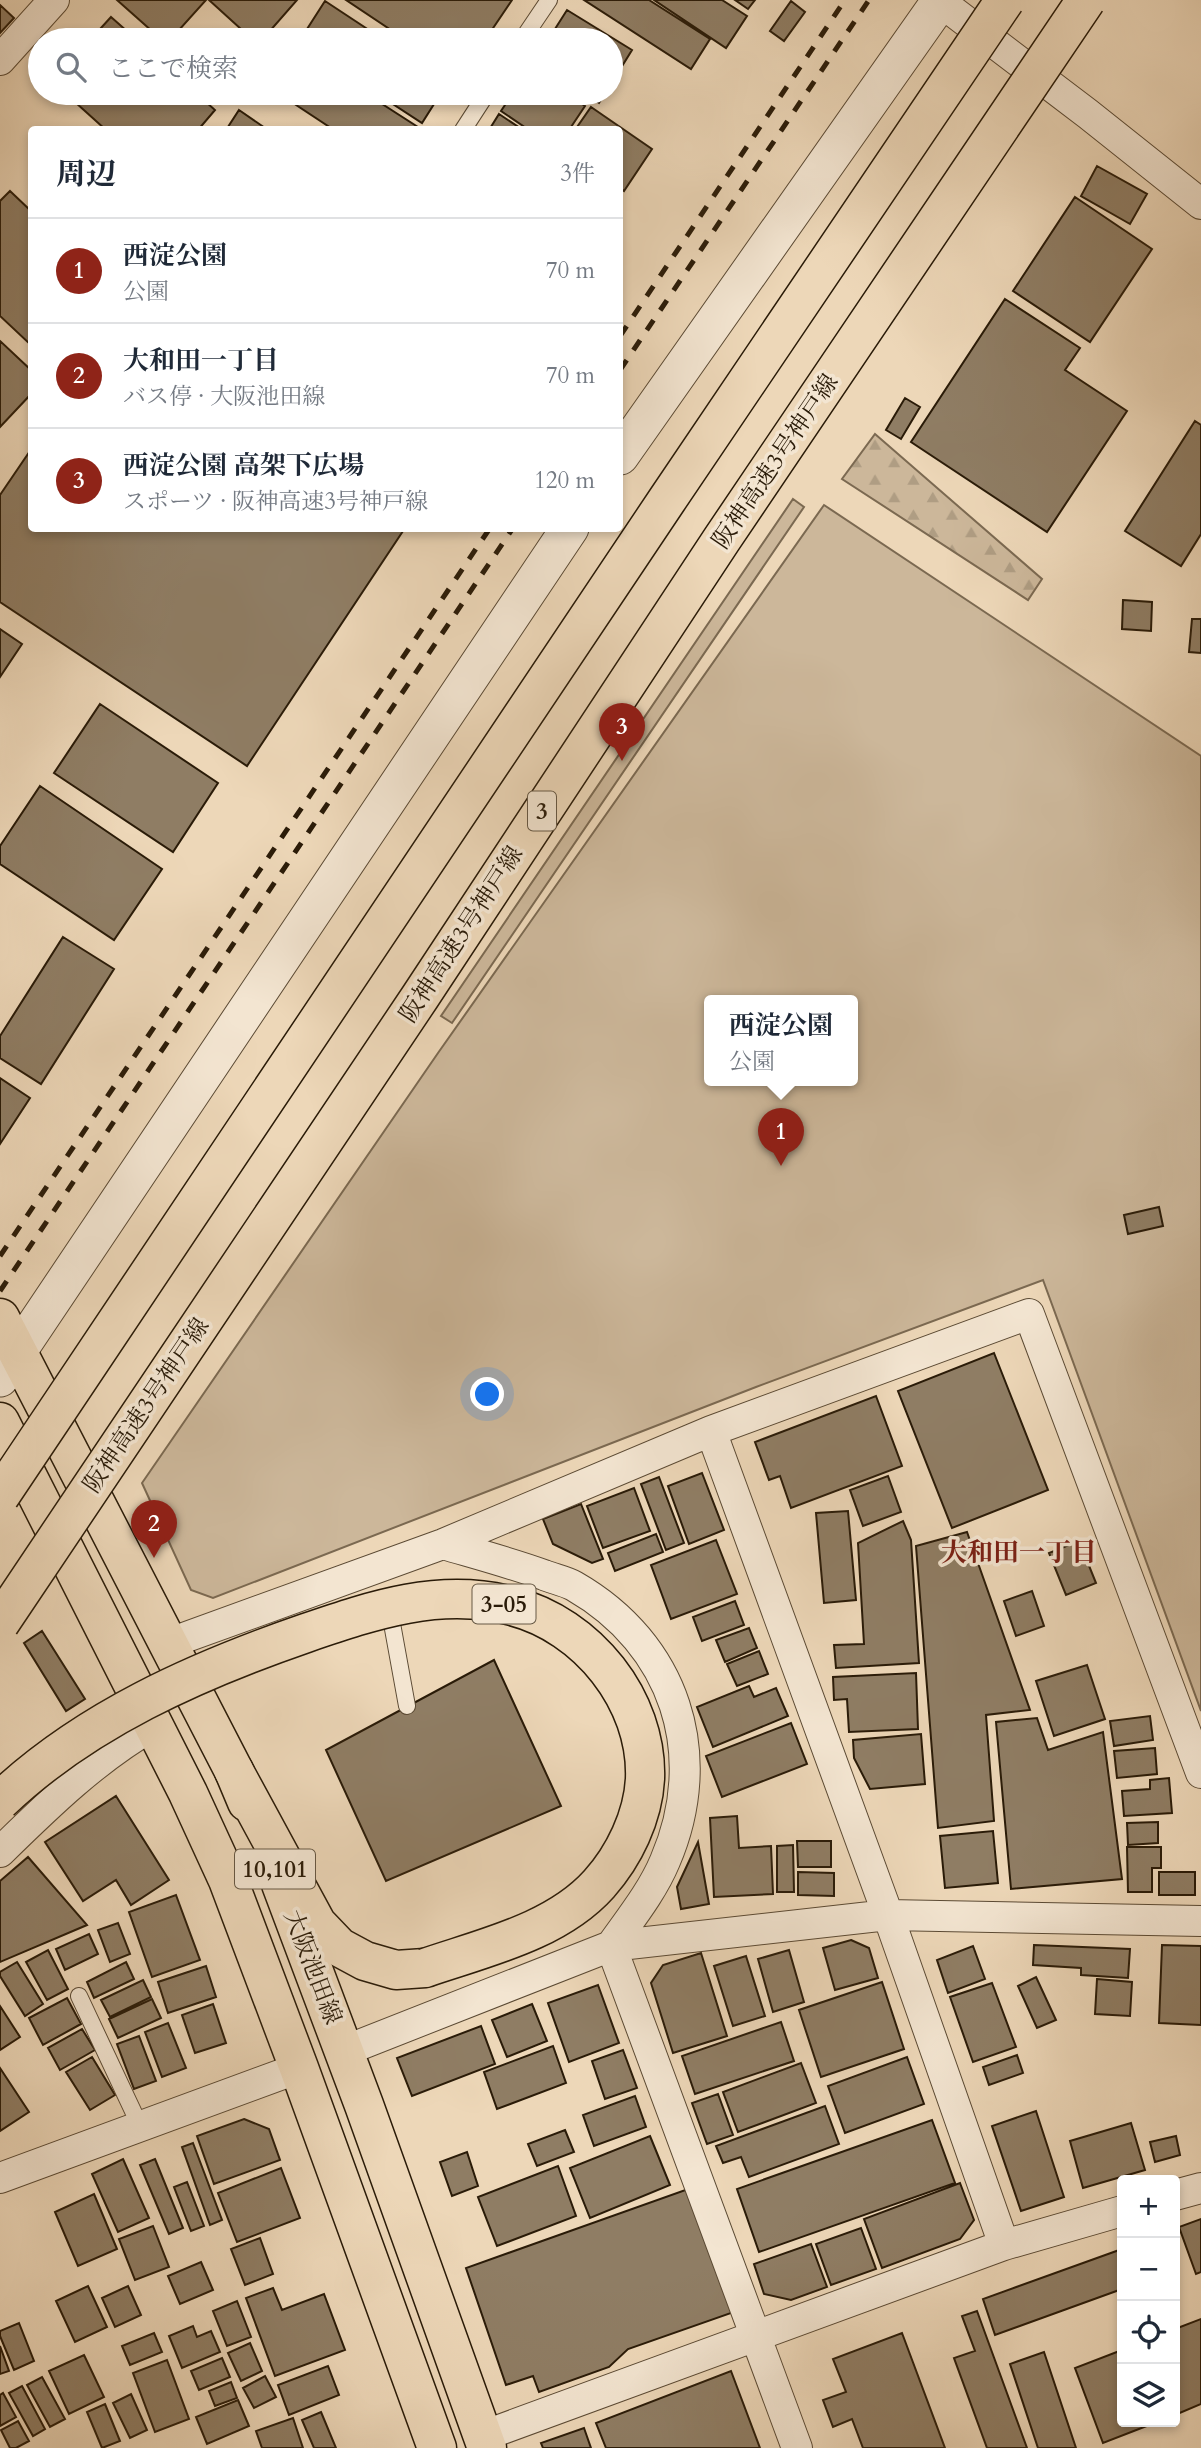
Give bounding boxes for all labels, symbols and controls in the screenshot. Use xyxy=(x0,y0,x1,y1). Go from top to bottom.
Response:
search box xyxy=(28,28,623,105)
icon: search xyxy=(52,48,90,86)
text: ここで検索 xyxy=(108,51,238,86)
text: 周辺 xyxy=(56,154,116,195)
text: 3件 xyxy=(560,158,595,189)
text: 西淀公園 xyxy=(123,238,227,273)
text: 1 xyxy=(73,255,85,286)
text: 70 m xyxy=(546,255,595,286)
text: 公園 xyxy=(123,276,169,307)
text: 大和田一丁目 xyxy=(123,343,279,378)
text: 2 xyxy=(73,360,85,391)
text: 70 m xyxy=(546,360,595,391)
street label: 阪神高速3号神戸線 xyxy=(705,367,846,555)
text: バス停 · 大阪池田線 xyxy=(123,381,325,412)
text: 西淀公園 高架下広場 xyxy=(123,448,364,483)
text: 3 xyxy=(73,465,85,496)
text: 120 m xyxy=(534,465,595,496)
text: スポーツ · 阪神高速3号神戸線 xyxy=(123,486,428,517)
pin: 3 xyxy=(599,703,645,761)
road number: 3 xyxy=(528,792,556,831)
street label: 阪神高速3号神戸線 xyxy=(392,840,531,1029)
popup xyxy=(704,995,858,1086)
text: 西淀公園 xyxy=(729,1008,833,1043)
text: 公園 xyxy=(729,1046,775,1077)
pin: 1 xyxy=(758,1108,804,1166)
street label: 阪神高速3号神戸線 xyxy=(76,1311,217,1499)
your location xyxy=(470,1377,504,1411)
pin: 2 xyxy=(131,1500,177,1558)
district label: 大和田一丁目 xyxy=(941,1535,1097,1570)
road number: 3-05 xyxy=(472,1584,536,1624)
road number: 10,101 xyxy=(235,1850,315,1888)
street label: 大阪池田線 xyxy=(276,1905,349,2029)
map controls xyxy=(1117,2175,1180,2427)
button: + xyxy=(1117,2175,1180,2238)
button: − xyxy=(1117,2238,1180,2301)
button: locate xyxy=(1117,2301,1180,2364)
button: layers xyxy=(1117,2364,1180,2427)

